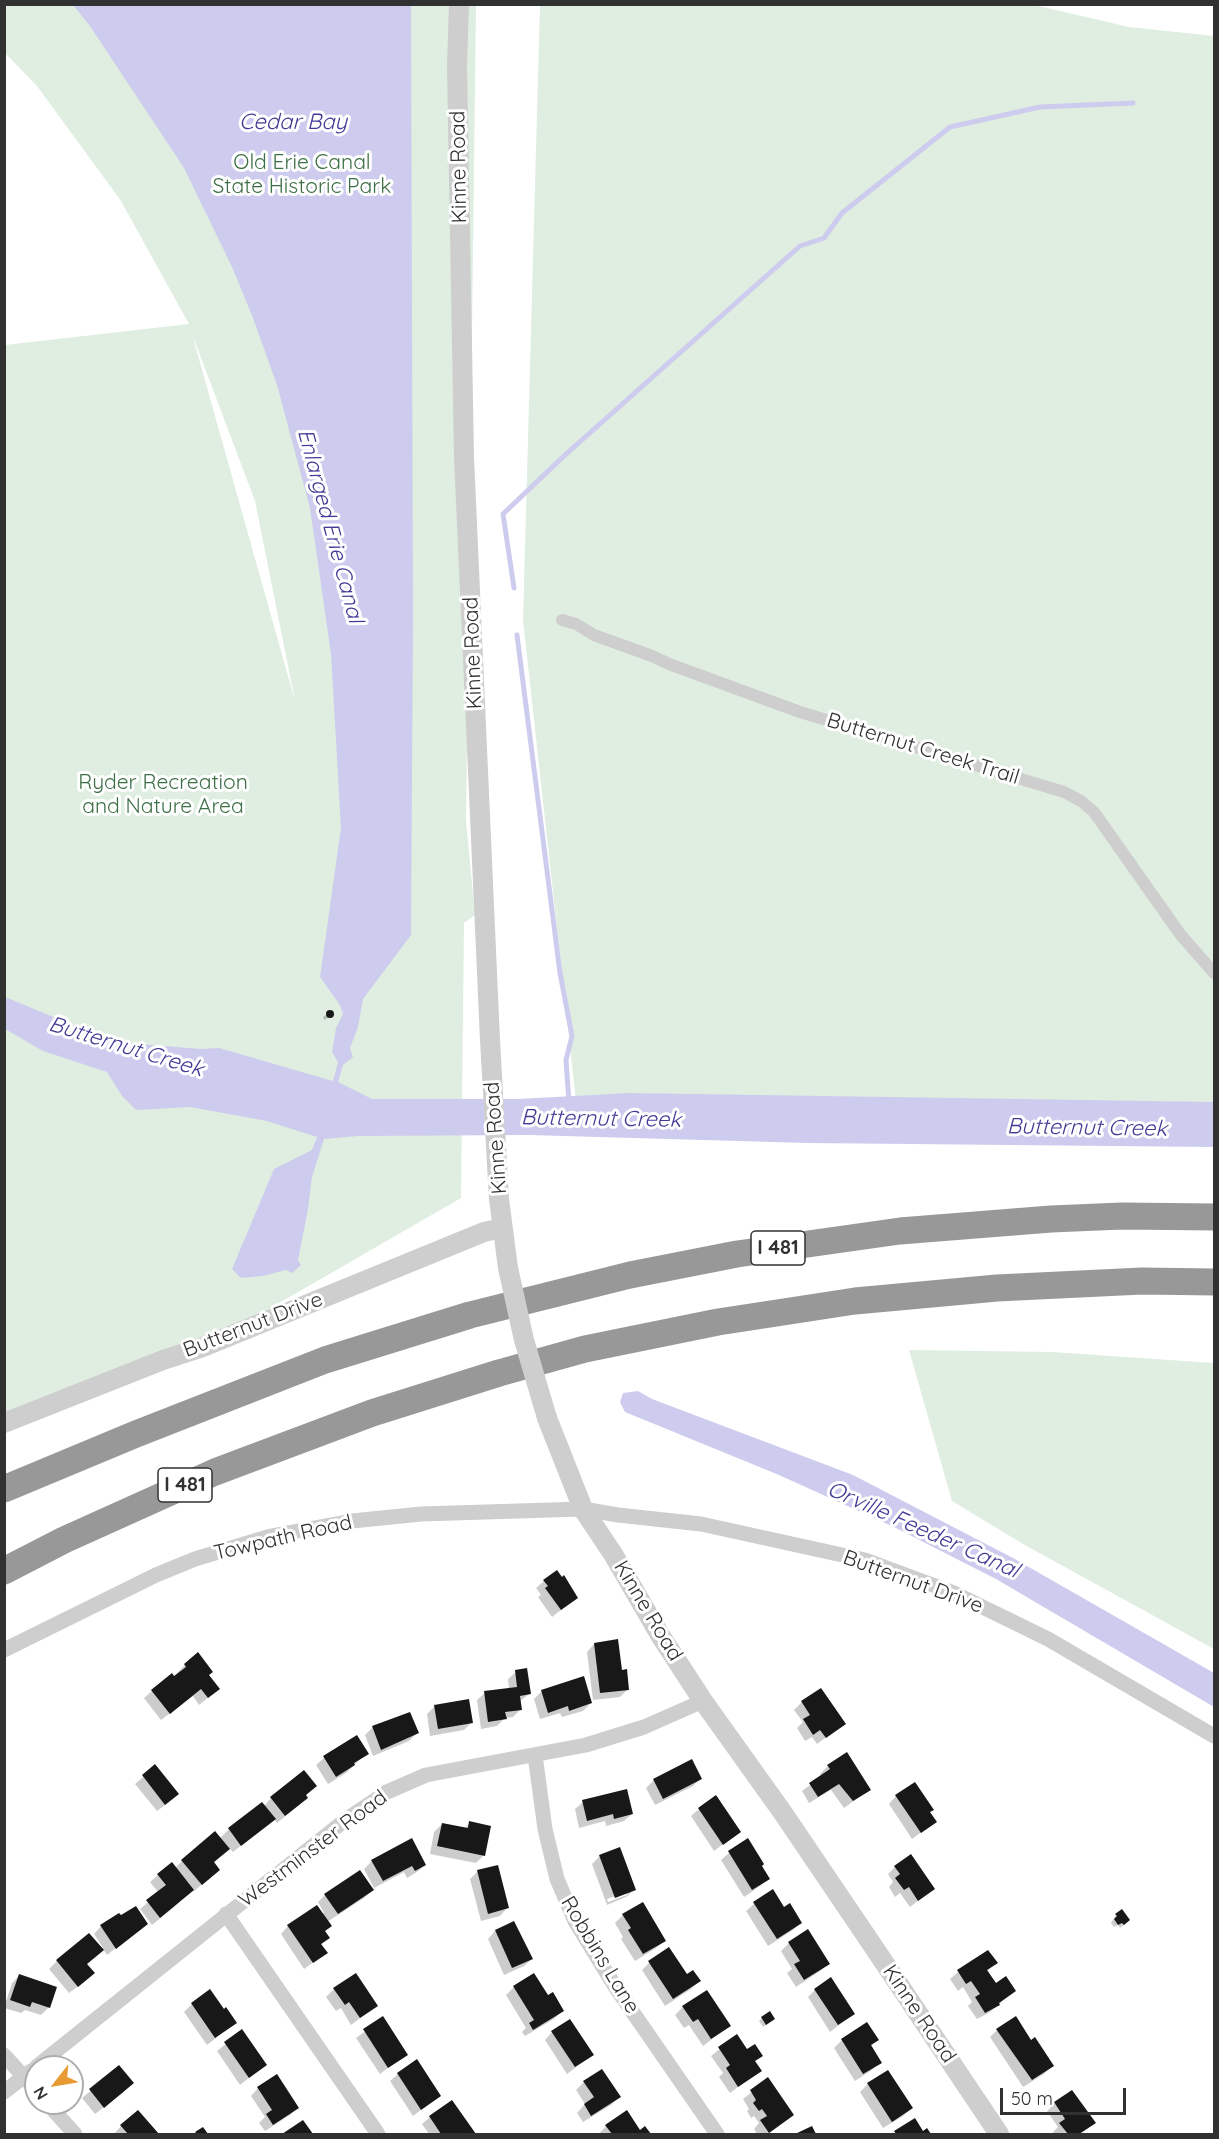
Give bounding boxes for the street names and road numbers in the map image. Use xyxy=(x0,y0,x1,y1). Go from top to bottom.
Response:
street label: Kinne Road xyxy=(445,110,473,224)
street label: Kinne Road xyxy=(458,596,488,710)
street label: Butternut Creek Trail xyxy=(824,708,1022,790)
street label: Kinne Road xyxy=(480,1081,512,1195)
road number: I 481 xyxy=(751,1231,805,1265)
street label: Butternut Drive xyxy=(180,1287,326,1363)
road number: I 481 xyxy=(158,1468,212,1502)
street label: Towpath Road xyxy=(211,1510,355,1566)
street label: Butternut Drive xyxy=(840,1545,986,1619)
street label: Kinne Road xyxy=(608,1556,688,1666)
street label: Westminster Road xyxy=(234,1785,392,1913)
street label: Robbins Lane xyxy=(555,1892,645,2018)
street label: Kinne Road xyxy=(877,1960,961,2068)

